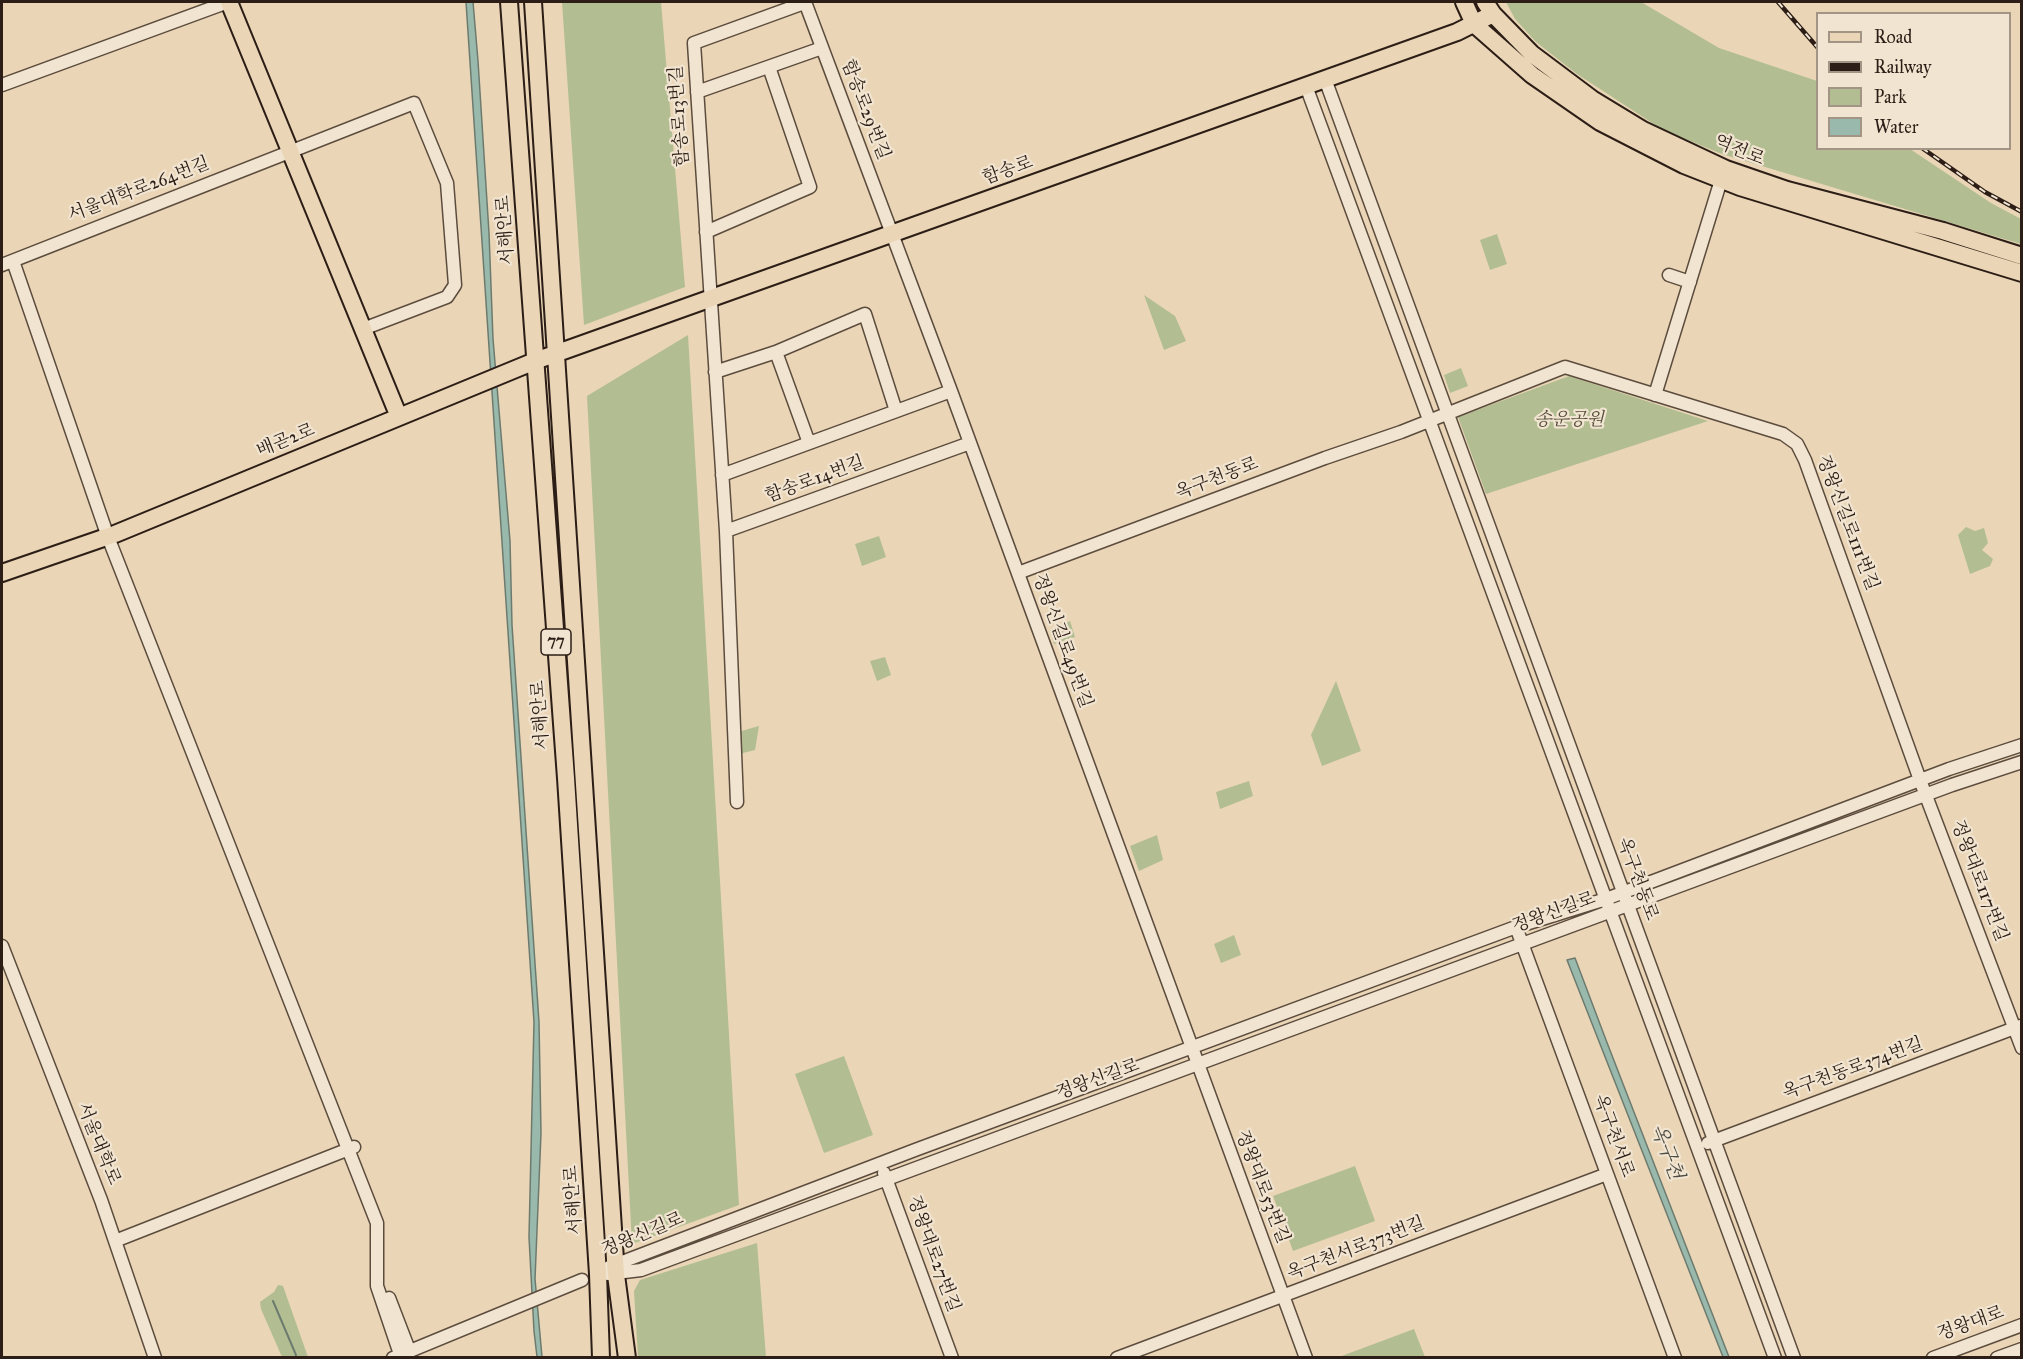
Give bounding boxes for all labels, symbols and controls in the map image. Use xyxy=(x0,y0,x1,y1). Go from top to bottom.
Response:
legend xyxy=(1816,12,2011,150)
text: Road xyxy=(1874,26,1912,48)
text: Railway xyxy=(1874,56,1931,78)
street label: 함송로29번길 xyxy=(836,57,894,163)
street label: 함송로13번길 xyxy=(666,65,694,167)
text: Park xyxy=(1874,86,1907,108)
text: Water xyxy=(1874,116,1918,138)
street label: 역전로 xyxy=(1711,131,1767,171)
street label: 함송로 xyxy=(980,152,1036,190)
street label: 서울대학로264번길 xyxy=(65,153,213,227)
street label: 서해안로 xyxy=(493,195,519,265)
park label: 송운공원 xyxy=(1534,410,1604,432)
street label: 배곧2로 xyxy=(254,420,318,462)
street label: 함송로14번길 xyxy=(762,452,868,508)
street label: 정왕신길로111번길 xyxy=(1811,452,1883,594)
street label: 옥구천동로 xyxy=(1173,453,1261,505)
street label: 정왕신길로49번길 xyxy=(1028,571,1096,711)
road number: 77 xyxy=(541,629,571,655)
street label: 서해안로 xyxy=(528,680,554,750)
street label: 정왕대로117번길 xyxy=(1946,817,2012,945)
street label: 옥구천동로 xyxy=(1612,834,1662,924)
street label: 정왕신길로 xyxy=(1509,888,1599,938)
street label: 옥구천동로374번길 xyxy=(1780,1034,1926,1104)
street label: 정왕신길로 xyxy=(1053,1055,1143,1105)
street label: 옥구천서로 xyxy=(1588,1091,1638,1181)
street label: 서울대학로 xyxy=(72,1100,124,1188)
water label: 옥구천 xyxy=(1644,1121,1688,1183)
street label: 정왕대로53번길 xyxy=(1230,1127,1294,1247)
street label: 서해안로 xyxy=(561,1165,587,1235)
street label: 정왕대로27번길 xyxy=(902,1193,964,1315)
street label: 정왕신길로 xyxy=(599,1208,687,1262)
street label: 옥구천서로373번길 xyxy=(1284,1213,1428,1285)
street label: 정왕대로 xyxy=(1935,1302,2007,1346)

